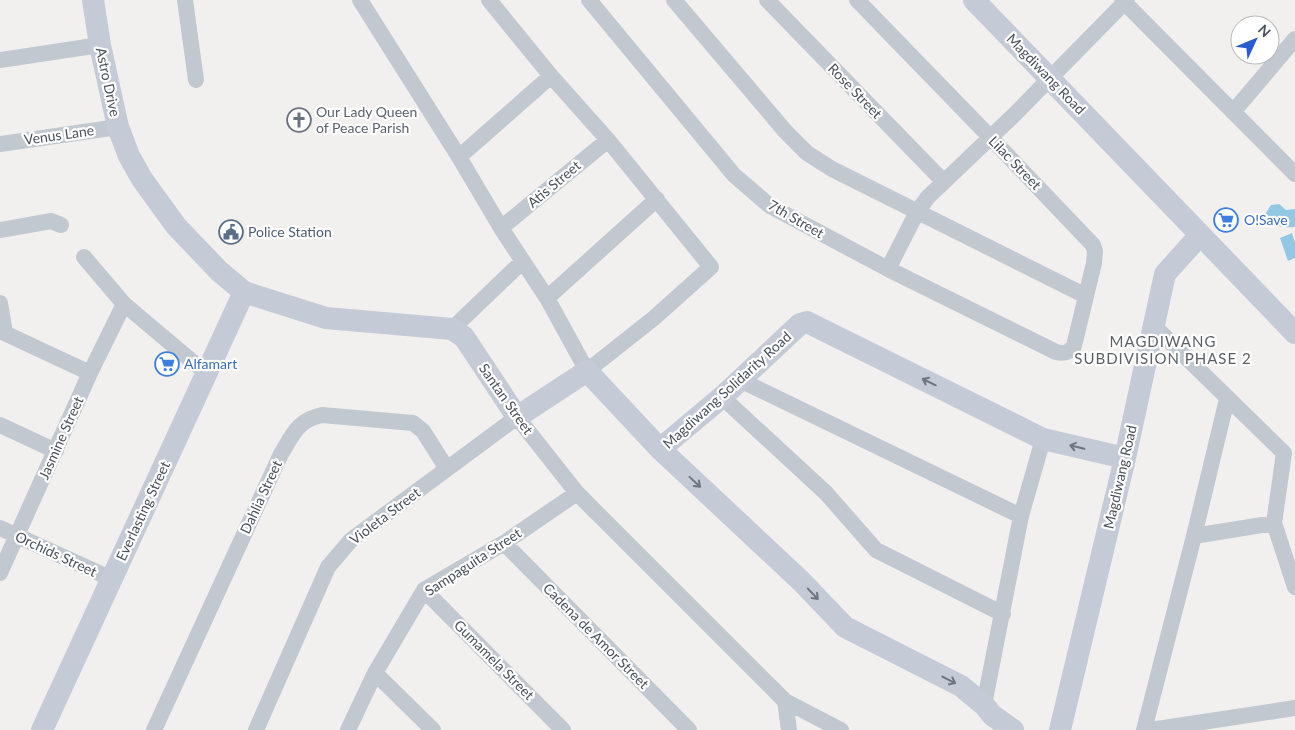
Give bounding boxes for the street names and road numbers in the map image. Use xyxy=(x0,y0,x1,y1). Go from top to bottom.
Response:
street label: Magdiwang Road xyxy=(1004,30,1089,118)
street label: Astro Drive xyxy=(93,46,124,118)
street label: Rose Street xyxy=(825,60,886,122)
street label: Venus Lane xyxy=(23,121,95,148)
street label: Lilac Street xyxy=(986,132,1045,193)
street label: Atis Street xyxy=(524,156,584,211)
street label: 7th Street xyxy=(765,196,827,241)
street label: Magdiwang Solidarity Road xyxy=(659,328,794,452)
street label: Santan Street xyxy=(476,360,537,437)
street label: Jasmine Street xyxy=(35,394,86,482)
street label: Magdiwang Road xyxy=(1099,423,1140,530)
street label: Dahlia Street xyxy=(236,457,285,536)
street label: Everlasting Street xyxy=(112,458,173,563)
street label: Violeta Street xyxy=(346,484,423,548)
street label: Sampaguita Street xyxy=(421,524,524,599)
street label: Orchids Street xyxy=(13,527,100,580)
street label: Cadena de Amor Street xyxy=(540,579,653,692)
street label: Gumamela Street xyxy=(451,616,538,703)

